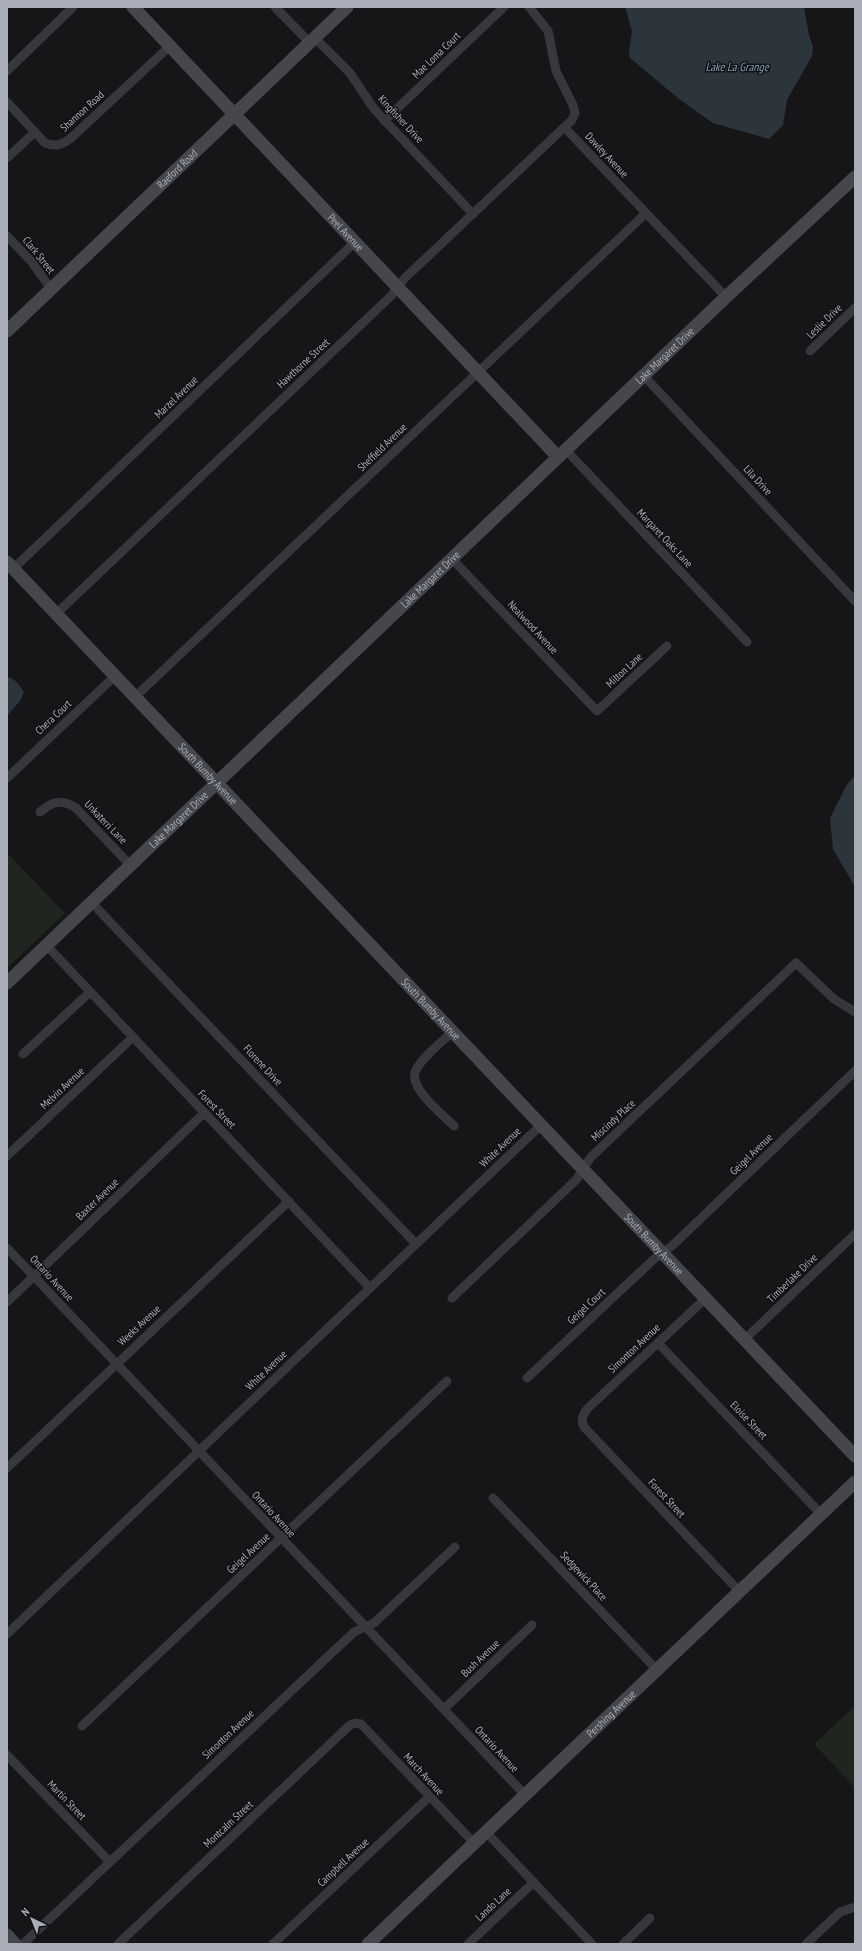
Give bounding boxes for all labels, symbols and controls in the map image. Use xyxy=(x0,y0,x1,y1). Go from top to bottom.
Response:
street label: Mae Loma Court xyxy=(409,29,463,81)
water label: Lake La Grange xyxy=(705,59,770,74)
street label: Shannon Road xyxy=(57,87,107,134)
street label: Kingfisher Drive xyxy=(375,92,427,146)
street label: Dawley Avenue xyxy=(582,129,632,181)
street label: Raeford Road xyxy=(154,146,200,191)
street label: Peel Avenue xyxy=(325,211,367,254)
street label: Clark Street xyxy=(20,233,58,277)
street label: Leslie Drive xyxy=(803,300,845,341)
street label: Lake Margaret Drive xyxy=(632,324,697,387)
street label: Hawthorne Street xyxy=(274,335,332,391)
street label: Marzel Avenue xyxy=(151,372,201,421)
street label: Sheffield Avenue xyxy=(354,420,410,474)
street label: Lila Drive xyxy=(741,462,776,498)
street label: Margaret Oaks Lane xyxy=(634,506,696,571)
street label: Lake Margaret Drive xyxy=(398,547,463,611)
street label: Nealwood Avenue xyxy=(505,597,562,657)
street label: Milton Lane xyxy=(603,649,646,690)
street label: Chera Court xyxy=(32,697,74,737)
street label: South Bumby Avenue xyxy=(175,740,241,808)
street label: Lake Margaret Drive xyxy=(146,788,211,851)
street label: Unkaterri Lane xyxy=(82,797,131,847)
street label: South Bumby Avenue xyxy=(398,975,464,1043)
street label: Florene Drive xyxy=(240,1042,286,1089)
street label: Melvin Avenue xyxy=(37,1064,87,1112)
street label: Forest Street xyxy=(195,1087,239,1131)
street label: Miscindy Place xyxy=(588,1096,638,1144)
street label: White Avenue xyxy=(476,1124,524,1170)
street label: Geigel Avenue xyxy=(727,1130,776,1178)
street label: Baxter Avenue xyxy=(73,1175,122,1223)
street label: South Bumby Avenue xyxy=(621,1210,687,1278)
street label: Timberlake Drive xyxy=(764,1250,820,1306)
street label: Ontario Avenue xyxy=(27,1252,77,1304)
street label: Geigel Court xyxy=(564,1285,608,1327)
street label: Weeks Avenue xyxy=(115,1301,164,1348)
street label: Simonton Avenue xyxy=(605,1320,663,1376)
street label: White Avenue xyxy=(242,1347,290,1393)
street label: Eloise Street xyxy=(727,1398,771,1442)
street label: Forest Street xyxy=(645,1475,689,1521)
street label: Ontario Avenue xyxy=(249,1488,299,1540)
street label: Geigel Avenue xyxy=(223,1529,273,1577)
street label: Sedgewick Place xyxy=(558,1548,611,1604)
street label: Bush Avenue xyxy=(458,1636,503,1680)
street label: Pershing Avenue xyxy=(583,1686,639,1740)
street label: Simonton Avenue xyxy=(199,1706,257,1762)
street label: Ontario Avenue xyxy=(472,1723,522,1775)
street label: March Avenue xyxy=(401,1750,448,1799)
street label: Martin Street xyxy=(45,1777,89,1823)
street label: Montcalm Street xyxy=(200,1798,256,1850)
street label: Campbell Avenue xyxy=(314,1834,372,1889)
street label: Lando Lane xyxy=(472,1884,514,1924)
north arrow xyxy=(12,1899,52,1939)
text: N xyxy=(18,1905,32,1919)

